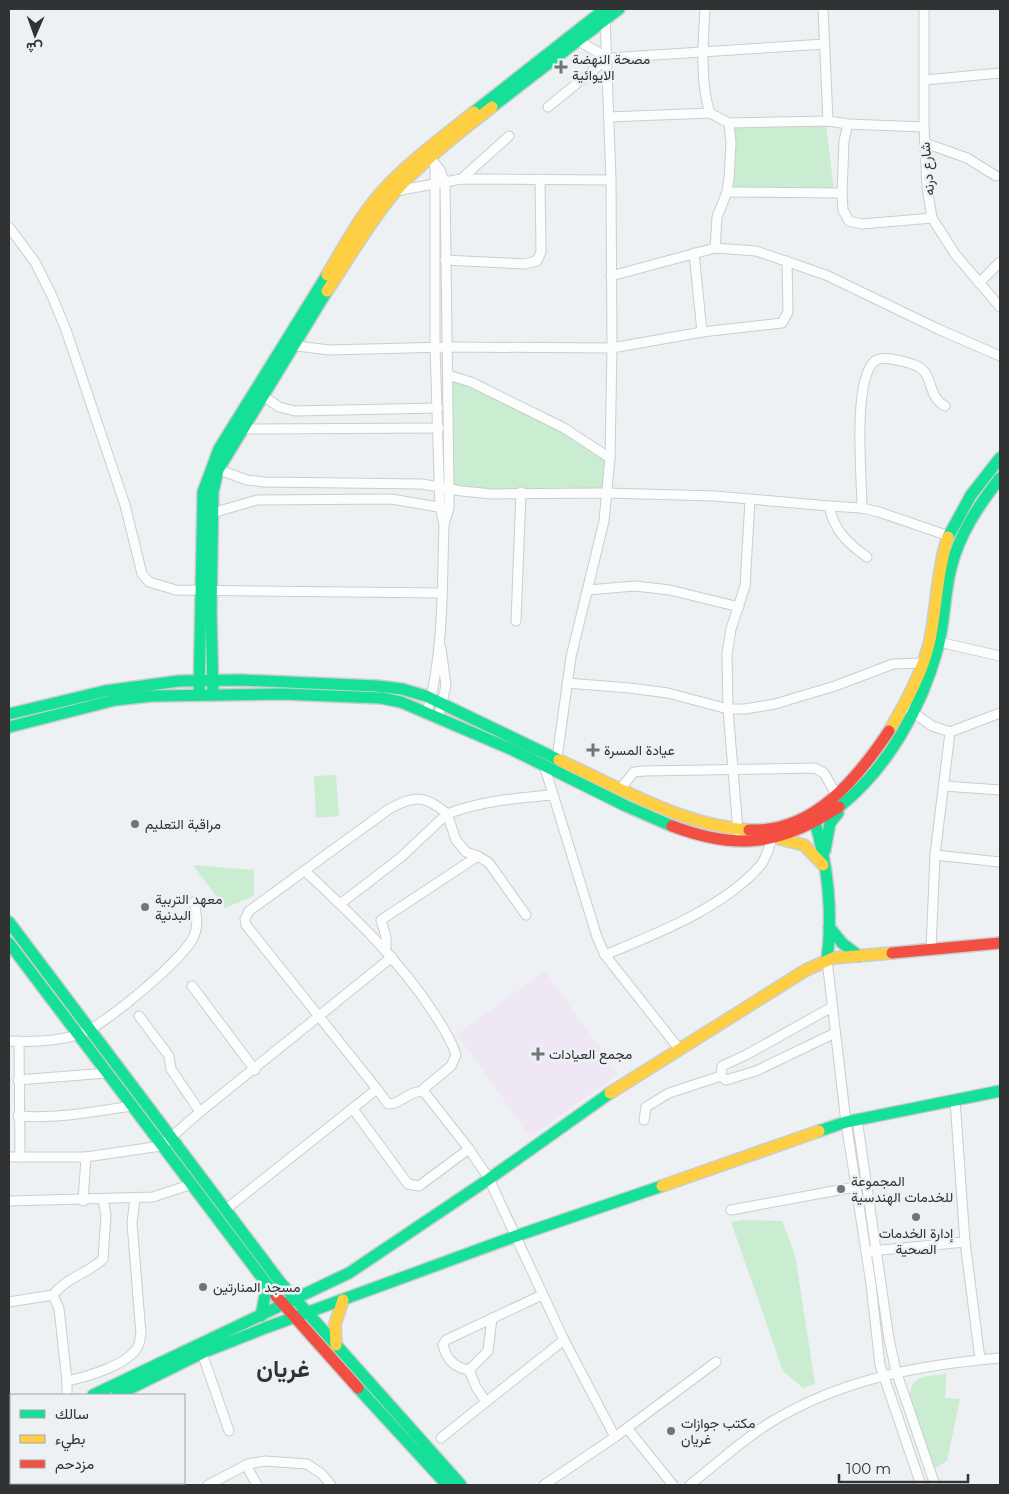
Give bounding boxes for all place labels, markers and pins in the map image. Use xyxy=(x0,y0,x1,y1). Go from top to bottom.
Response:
place label: مصحة النهضة الايوائية xyxy=(572,50,650,84)
marker: مصحة النهضة الايوائية xyxy=(554,60,568,74)
place label: عيادة المسرة xyxy=(604,741,675,759)
marker: عيادة المسرة xyxy=(586,743,600,757)
place label: مراقبة التعليم xyxy=(145,815,221,833)
marker: مراقبة التعليم xyxy=(129,818,141,830)
place label: معهد التربية البدنية xyxy=(155,890,222,924)
marker: معهد التربية البدنية xyxy=(139,901,151,913)
place label: مجمع العيادات xyxy=(549,1045,632,1065)
marker: مجمع العيادات xyxy=(531,1047,545,1061)
place label: المجموعة للخدمات الهندسية xyxy=(851,1172,953,1206)
marker: المجموعة للخدمات الهندسية xyxy=(835,1183,847,1195)
marker: إدارة الخدمات الصحية xyxy=(910,1211,922,1223)
place label: إدارة الخدمات الصحية xyxy=(879,1224,953,1258)
place label: مسجد المنارتين xyxy=(213,1278,300,1296)
marker: مسجد المنارتين xyxy=(197,1281,209,1293)
place label: مكتب جوازات غريان xyxy=(681,1414,756,1448)
marker: مكتب جوازات غريان xyxy=(665,1425,677,1437)

